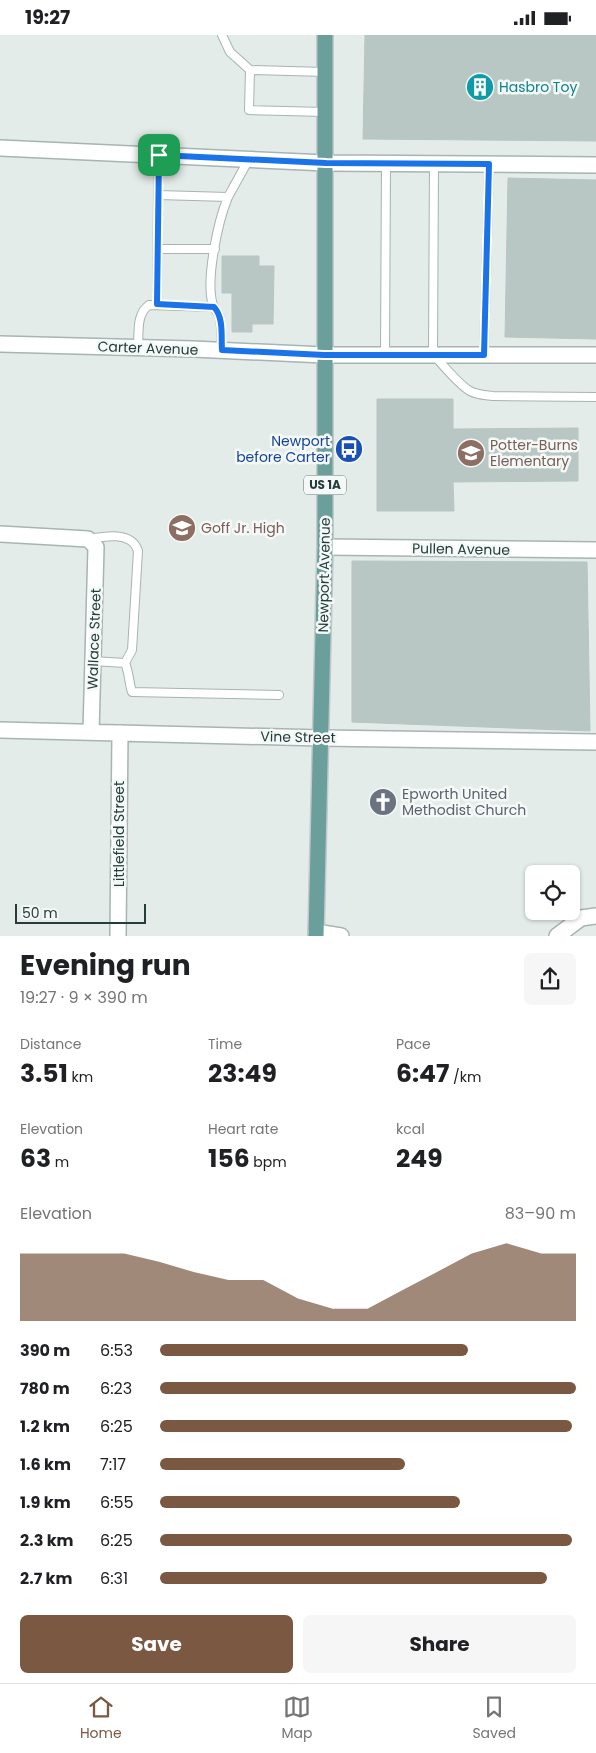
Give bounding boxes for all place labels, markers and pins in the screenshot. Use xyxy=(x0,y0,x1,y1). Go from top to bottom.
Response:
building icon: Hasbro Toy xyxy=(465,72,495,102)
place label: Hasbro Toy xyxy=(499,77,577,97)
pin xyxy=(138,134,180,176)
place label: Newport before Carter xyxy=(236,431,330,467)
bus stop icon: Newport before Carter xyxy=(334,434,364,464)
place label: Potter-Burns Elementary xyxy=(490,435,578,471)
school or university icon: Potter-Burns Elementary xyxy=(456,438,486,468)
school or university icon: Goff Jr. High xyxy=(167,513,197,543)
place label: Goff Jr. High xyxy=(201,518,285,538)
place label: Epworth United Methodist Church xyxy=(402,784,526,820)
church icon: Epworth United Methodist Church xyxy=(368,787,398,817)

